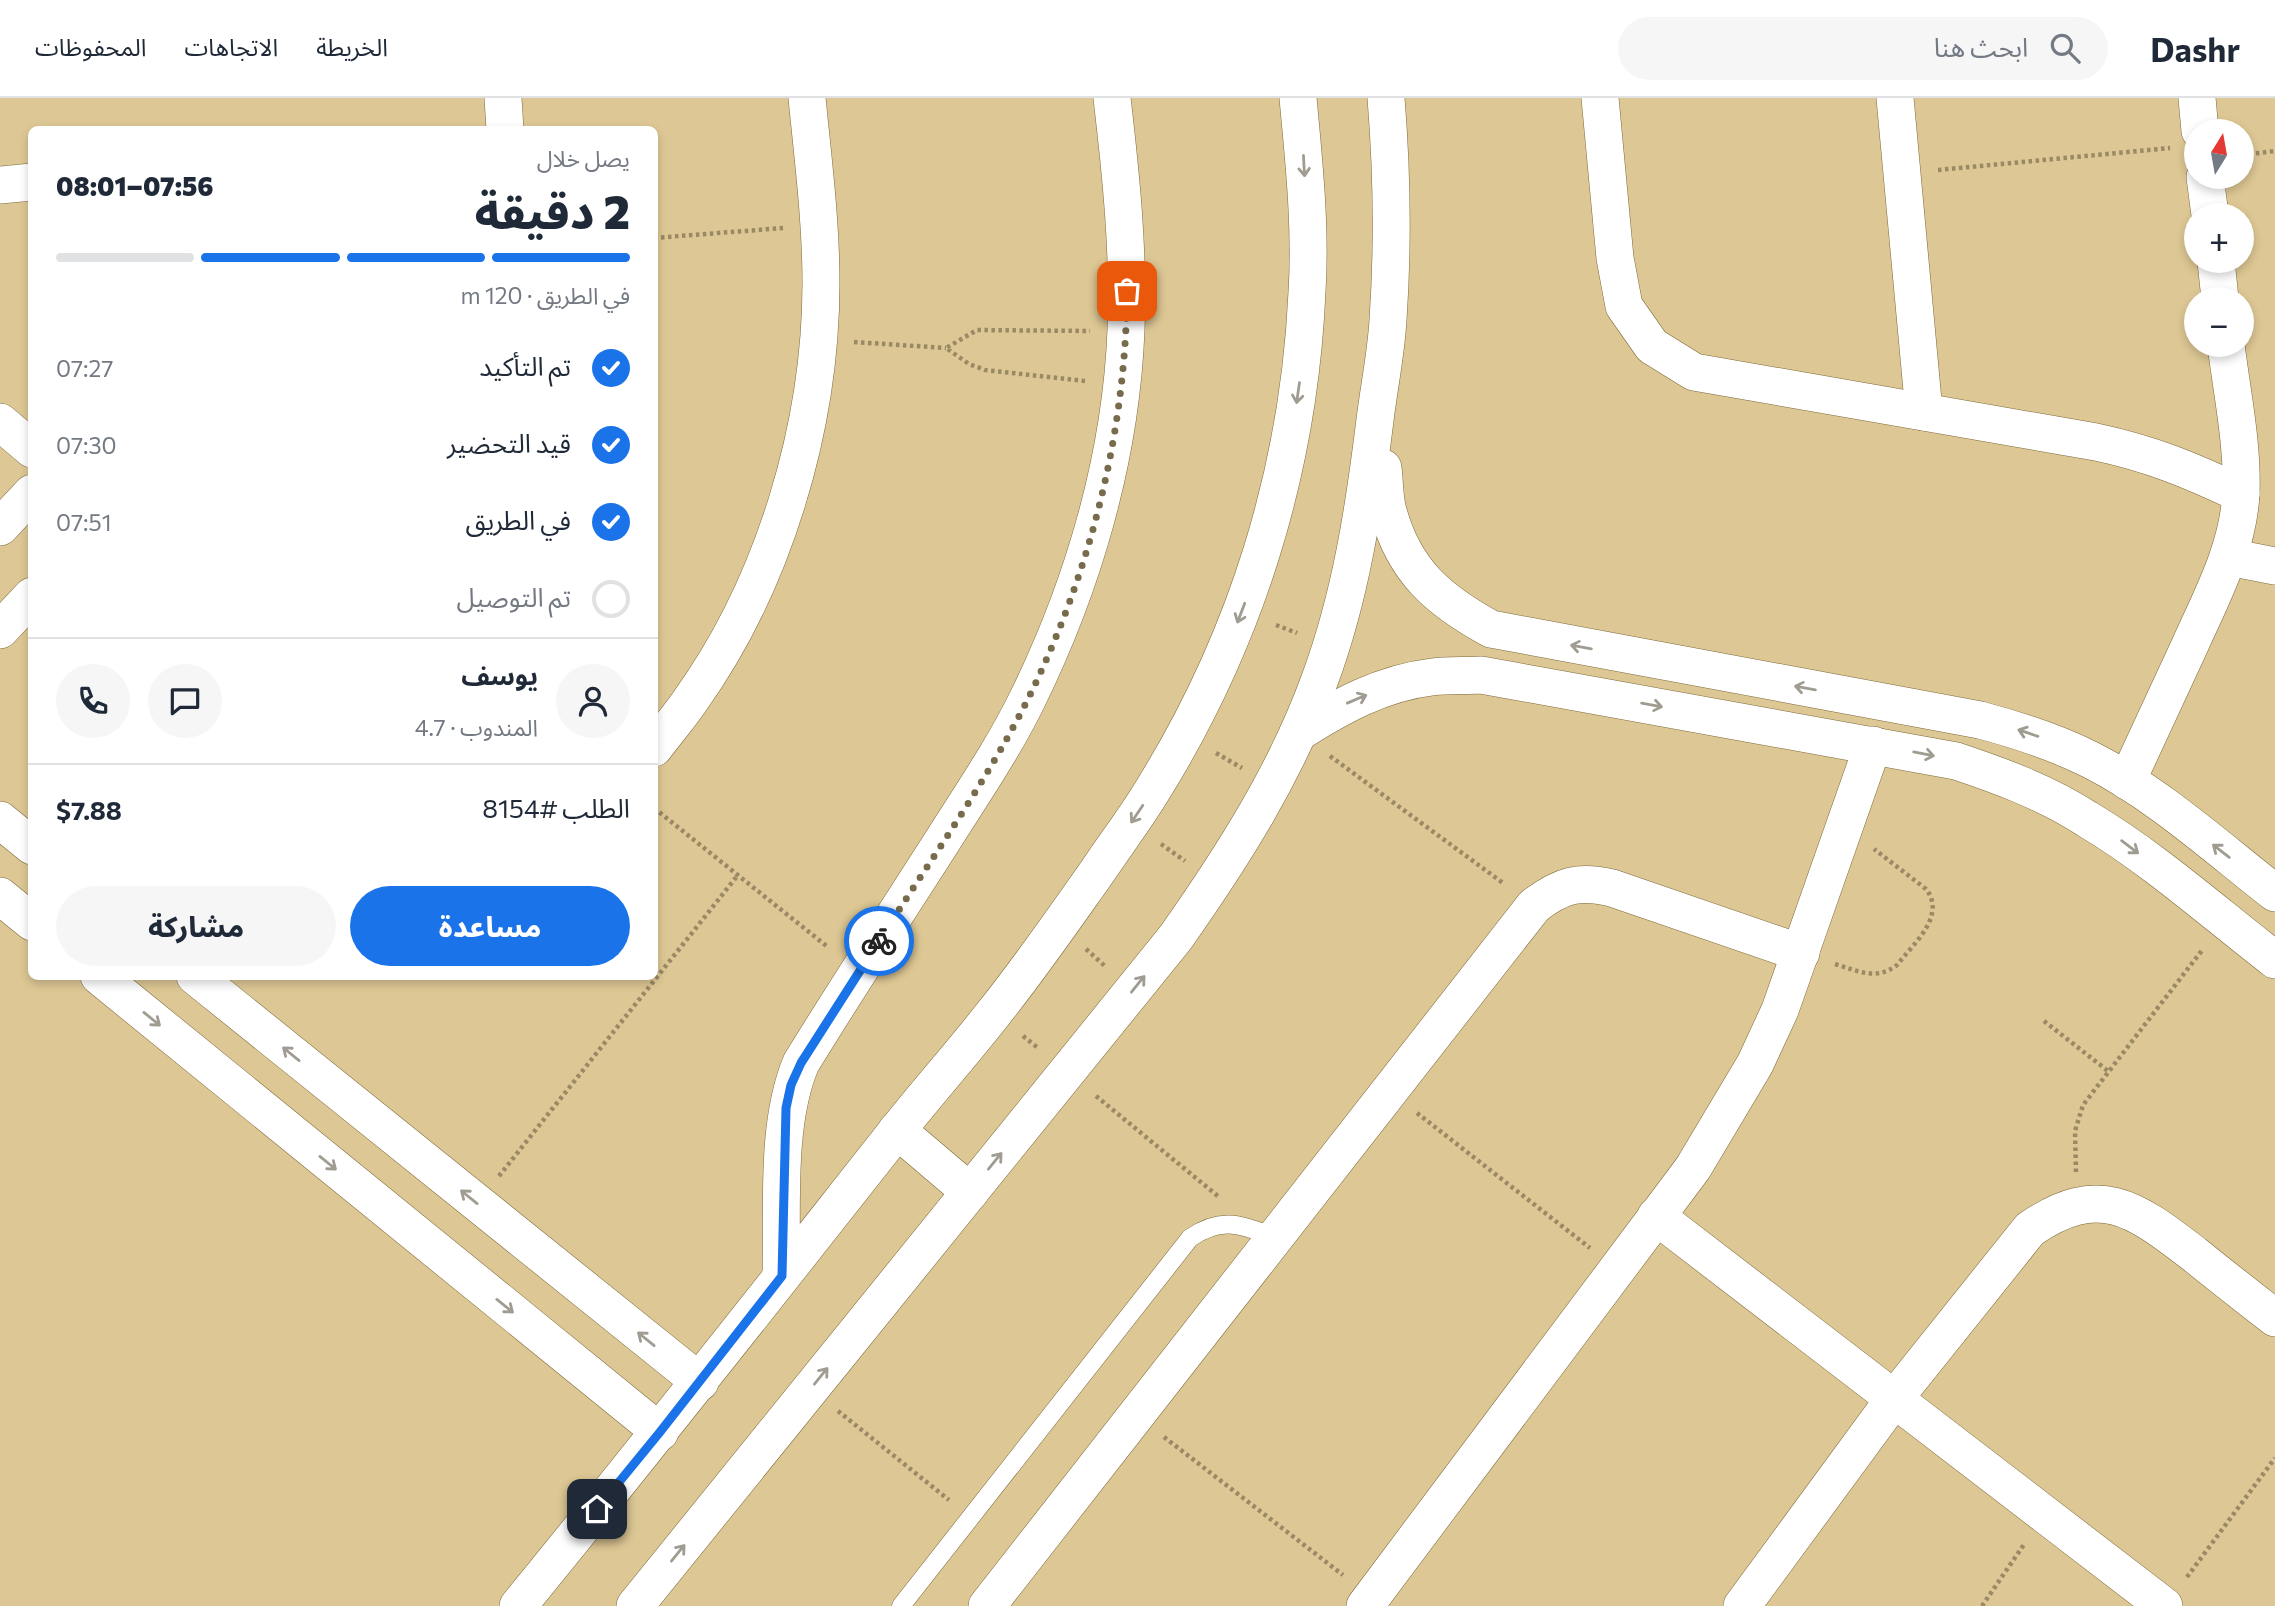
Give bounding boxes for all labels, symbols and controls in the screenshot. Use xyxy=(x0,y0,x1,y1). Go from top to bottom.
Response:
search box xyxy=(1618,17,2108,80)
text: Dashr xyxy=(2150,28,2240,69)
icon: search xyxy=(2046,29,2084,67)
text: ابحث هنا xyxy=(1934,31,2028,62)
text: المحفوظات xyxy=(35,32,146,61)
text: الاتجاهات xyxy=(184,32,278,61)
text: الخريطة xyxy=(316,32,388,61)
north arrow xyxy=(2184,119,2254,189)
map controls xyxy=(2184,119,2254,357)
text: يصل خلال xyxy=(537,144,630,172)
one-way arrow xyxy=(1297,154,1310,177)
text: 07:56–08:01 xyxy=(56,170,213,201)
text: 2 دقيقة xyxy=(475,182,630,238)
button: + xyxy=(2184,203,2254,273)
pin xyxy=(1097,261,1157,321)
icon: bag xyxy=(1108,272,1146,310)
text: في الطريق · 120 m xyxy=(460,281,630,309)
button: − xyxy=(2184,287,2254,357)
icon: check xyxy=(592,349,630,387)
text: تم التأكيد xyxy=(479,350,571,381)
text: 07:27 xyxy=(56,354,113,382)
one-way arrow xyxy=(1291,381,1304,404)
icon: check xyxy=(592,426,630,464)
text: قيد التحضير xyxy=(447,427,571,458)
text: 07:30 xyxy=(56,431,117,459)
icon: check xyxy=(592,503,630,541)
text: في الطريق xyxy=(466,504,571,535)
text: 07:51 xyxy=(56,508,112,536)
text: تم التوصيل xyxy=(457,581,571,612)
one-way arrow xyxy=(1234,601,1247,623)
one-way arrow xyxy=(1570,640,1593,653)
text: يوسف xyxy=(461,659,538,690)
button: phone xyxy=(56,664,130,738)
button: chat xyxy=(148,664,222,738)
button: person xyxy=(556,664,630,738)
one-way arrow xyxy=(1794,681,1817,694)
one-way arrow xyxy=(1346,691,1367,704)
one-way arrow xyxy=(1640,699,1663,712)
text: المندوب · 4.7 xyxy=(415,713,538,741)
one-way arrow xyxy=(2017,726,2039,739)
one-way arrow xyxy=(1912,748,1935,762)
text: الطلب #8154 xyxy=(482,792,630,823)
text: $7.88 xyxy=(56,794,122,825)
one-way arrow xyxy=(1130,804,1144,823)
one-way arrow xyxy=(2120,839,2139,854)
one-way arrow xyxy=(2212,844,2231,858)
button: مشاركة xyxy=(56,886,336,966)
button: مساعدة xyxy=(350,886,630,966)
courier xyxy=(844,906,914,976)
icon: bike xyxy=(860,922,898,960)
one-way arrow xyxy=(1130,976,1146,994)
one-way arrow xyxy=(142,1012,160,1027)
one-way arrow xyxy=(283,1047,301,1062)
one-way arrow xyxy=(987,1153,1003,1171)
one-way arrow xyxy=(319,1155,337,1171)
one-way arrow xyxy=(460,1189,478,1204)
one-way arrow xyxy=(496,1298,514,1314)
one-way arrow xyxy=(638,1331,656,1347)
one-way arrow xyxy=(813,1368,829,1386)
pin xyxy=(567,1479,627,1539)
icon: home xyxy=(578,1490,616,1528)
one-way arrow xyxy=(670,1544,685,1562)

